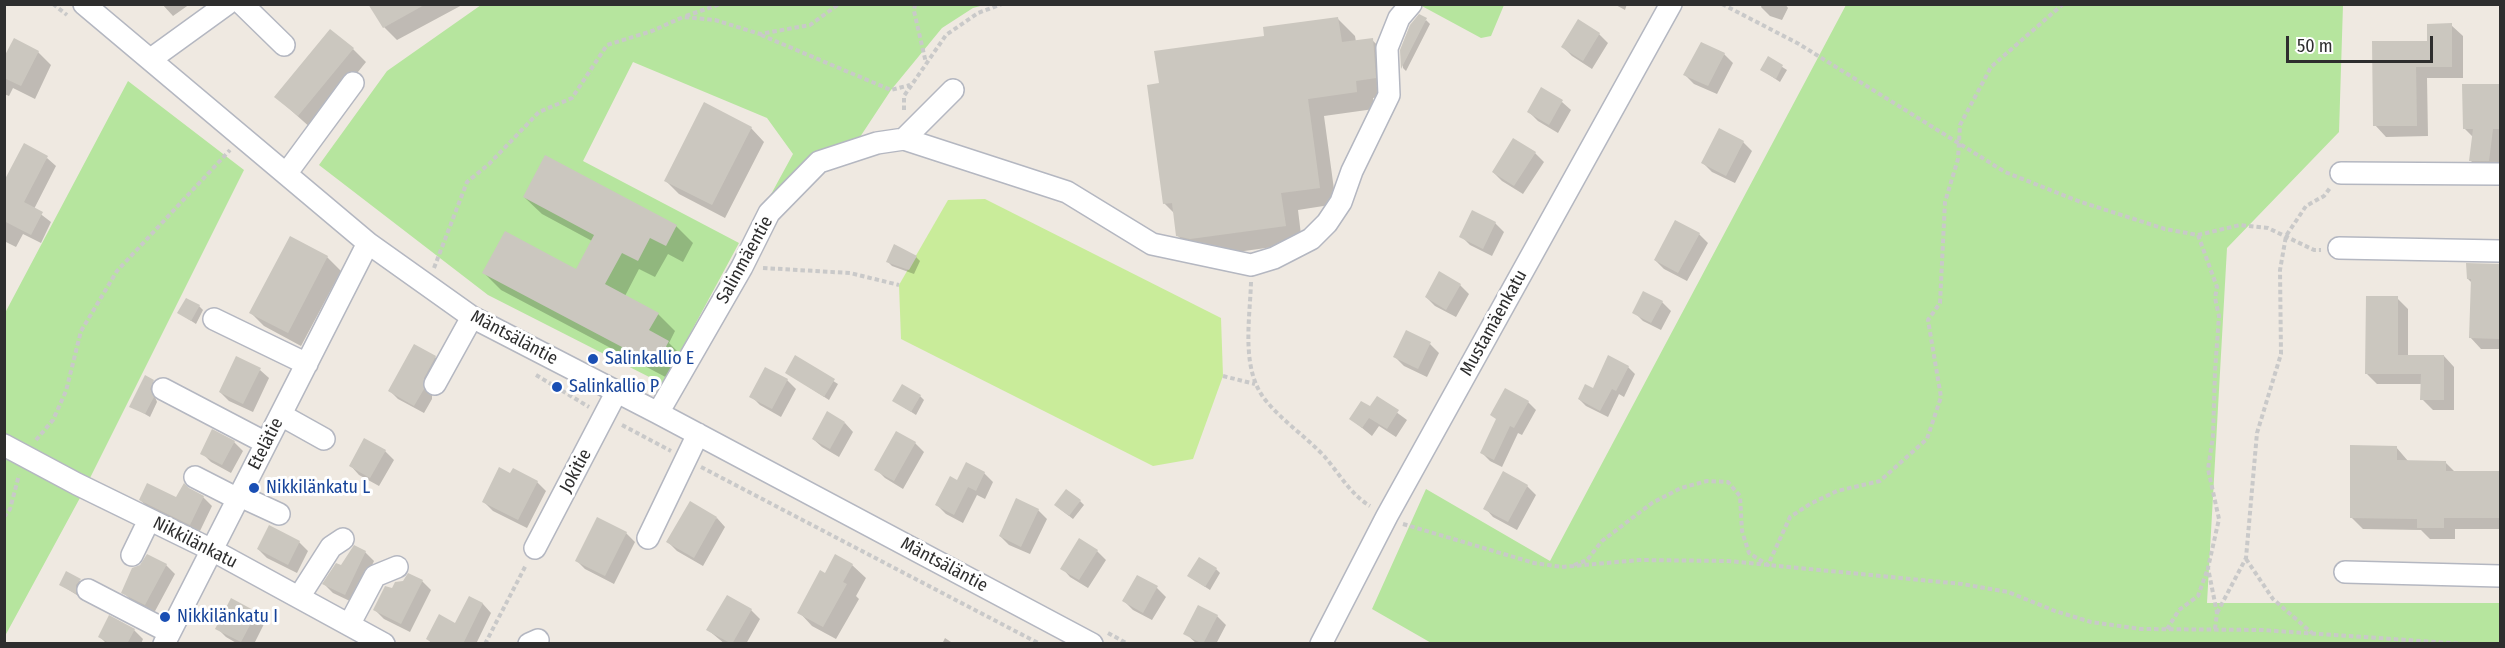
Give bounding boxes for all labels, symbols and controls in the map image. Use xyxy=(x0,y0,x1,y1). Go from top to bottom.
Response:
scale bar xyxy=(2289,24,2436,62)
text: 50 m xyxy=(2297,35,2333,57)
street label: Salinmäentie xyxy=(712,212,778,308)
street label: Mustamäenkatu xyxy=(1456,266,1532,380)
street label: Mäntsäläntie xyxy=(467,306,561,370)
place label: Salinkallio E xyxy=(605,348,694,370)
marker: Salinkallio E xyxy=(586,352,600,366)
place label: Salinkallio P xyxy=(569,376,659,398)
marker: Salinkallio P xyxy=(550,380,564,394)
street label: Etelätie xyxy=(244,414,288,474)
street label: Jokitie xyxy=(556,445,596,497)
place label: Nikkilänkatu L xyxy=(266,477,370,499)
marker: Nikkilänkatu L xyxy=(247,481,261,495)
street label: Nikkilänkatu xyxy=(149,512,241,574)
street label: Mäntsäläntie xyxy=(897,533,991,597)
place label: Nikkilänkatu I xyxy=(177,606,278,628)
marker: Nikkilänkatu I xyxy=(158,610,172,624)

